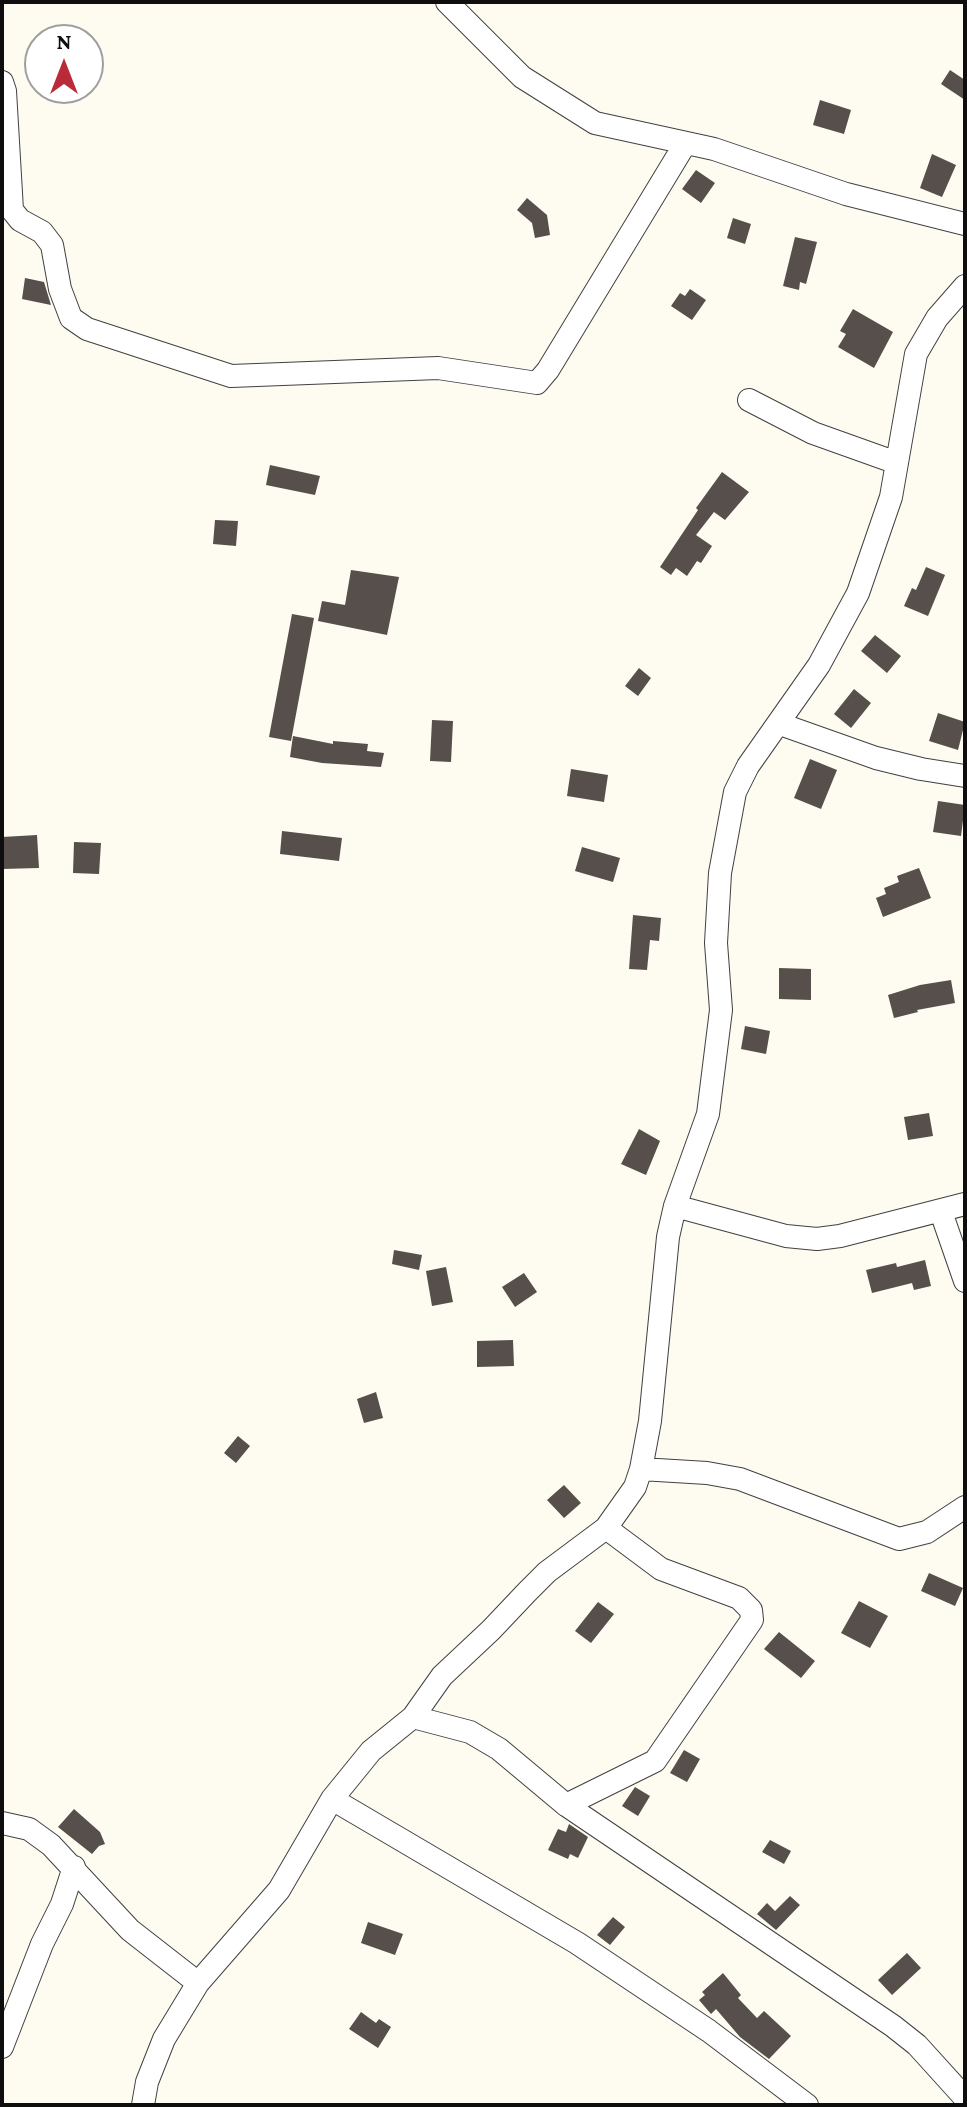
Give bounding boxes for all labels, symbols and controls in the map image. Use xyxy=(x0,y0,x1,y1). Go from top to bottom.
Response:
north arrow xyxy=(24,24,104,104)
text: N xyxy=(57,29,72,54)

